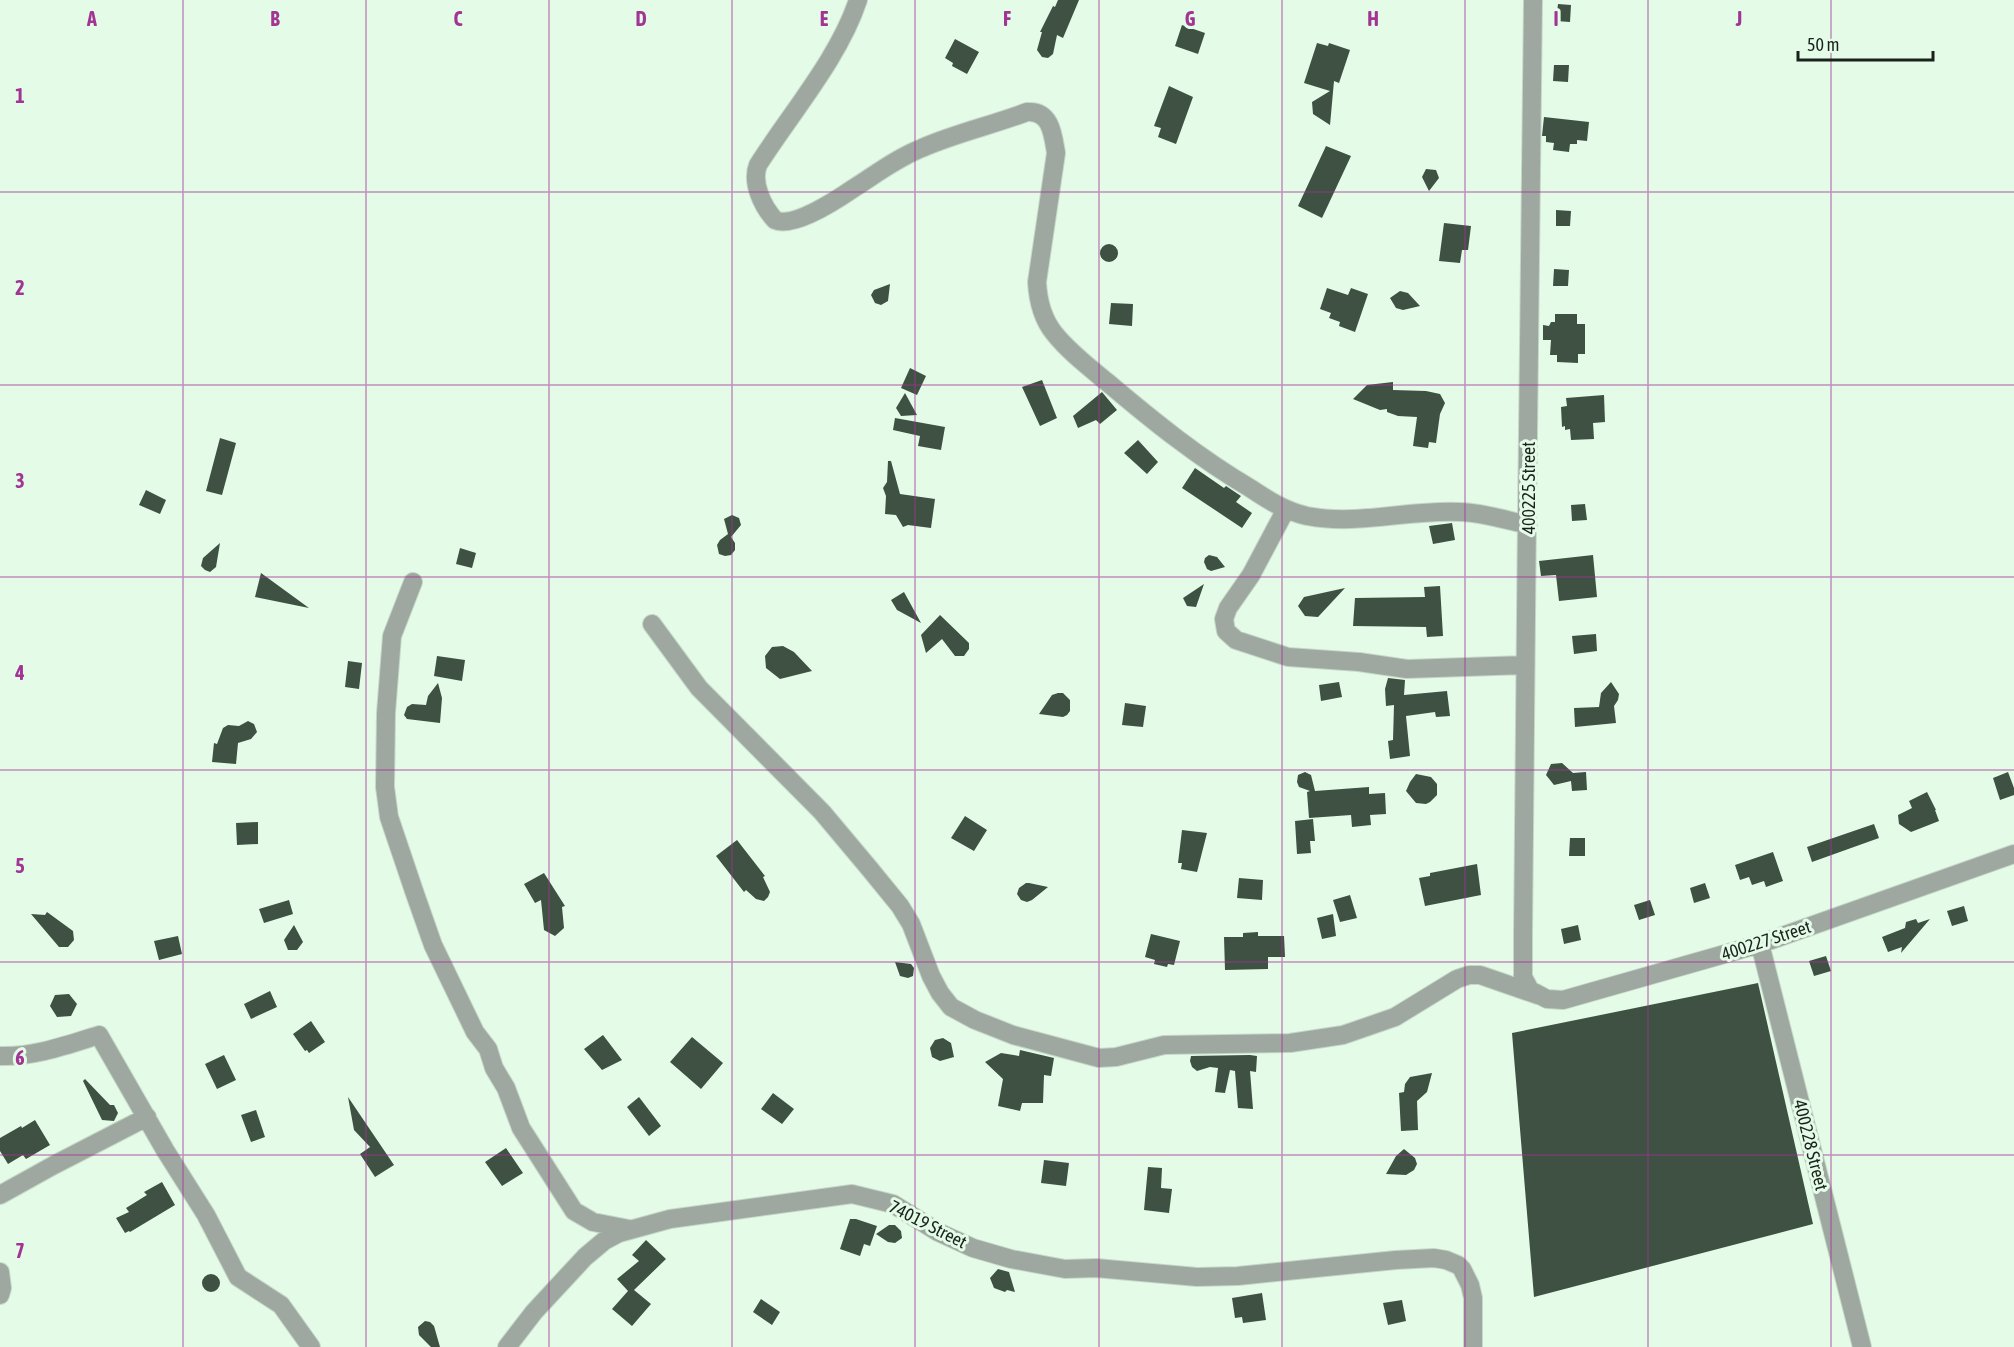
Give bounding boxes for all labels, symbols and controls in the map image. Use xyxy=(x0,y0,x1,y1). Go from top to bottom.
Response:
text: A xyxy=(86,7,97,30)
text: B xyxy=(270,7,280,30)
text: C xyxy=(454,7,463,30)
text: D xyxy=(635,7,647,30)
text: E xyxy=(820,7,829,30)
text: F xyxy=(1003,7,1011,30)
text: G xyxy=(1185,7,1196,30)
text: H xyxy=(1367,7,1379,30)
text: I xyxy=(1553,7,1559,30)
text: J xyxy=(1735,7,1742,30)
scale bar xyxy=(1798,24,1933,62)
text: 50 m xyxy=(1807,34,1839,55)
text: 1 xyxy=(15,84,25,107)
text: 2 xyxy=(15,276,25,299)
street label: 400225 Street xyxy=(1518,442,1539,534)
text: 3 xyxy=(15,469,25,492)
text: 4 xyxy=(14,661,25,684)
text: 5 xyxy=(15,854,25,877)
street label: 400227 Street xyxy=(1719,916,1813,964)
text: 6 xyxy=(15,1046,25,1069)
street label: 400228 Street xyxy=(1790,1097,1832,1193)
street label: 74019 Street xyxy=(886,1196,970,1252)
text: 7 xyxy=(15,1239,25,1262)

